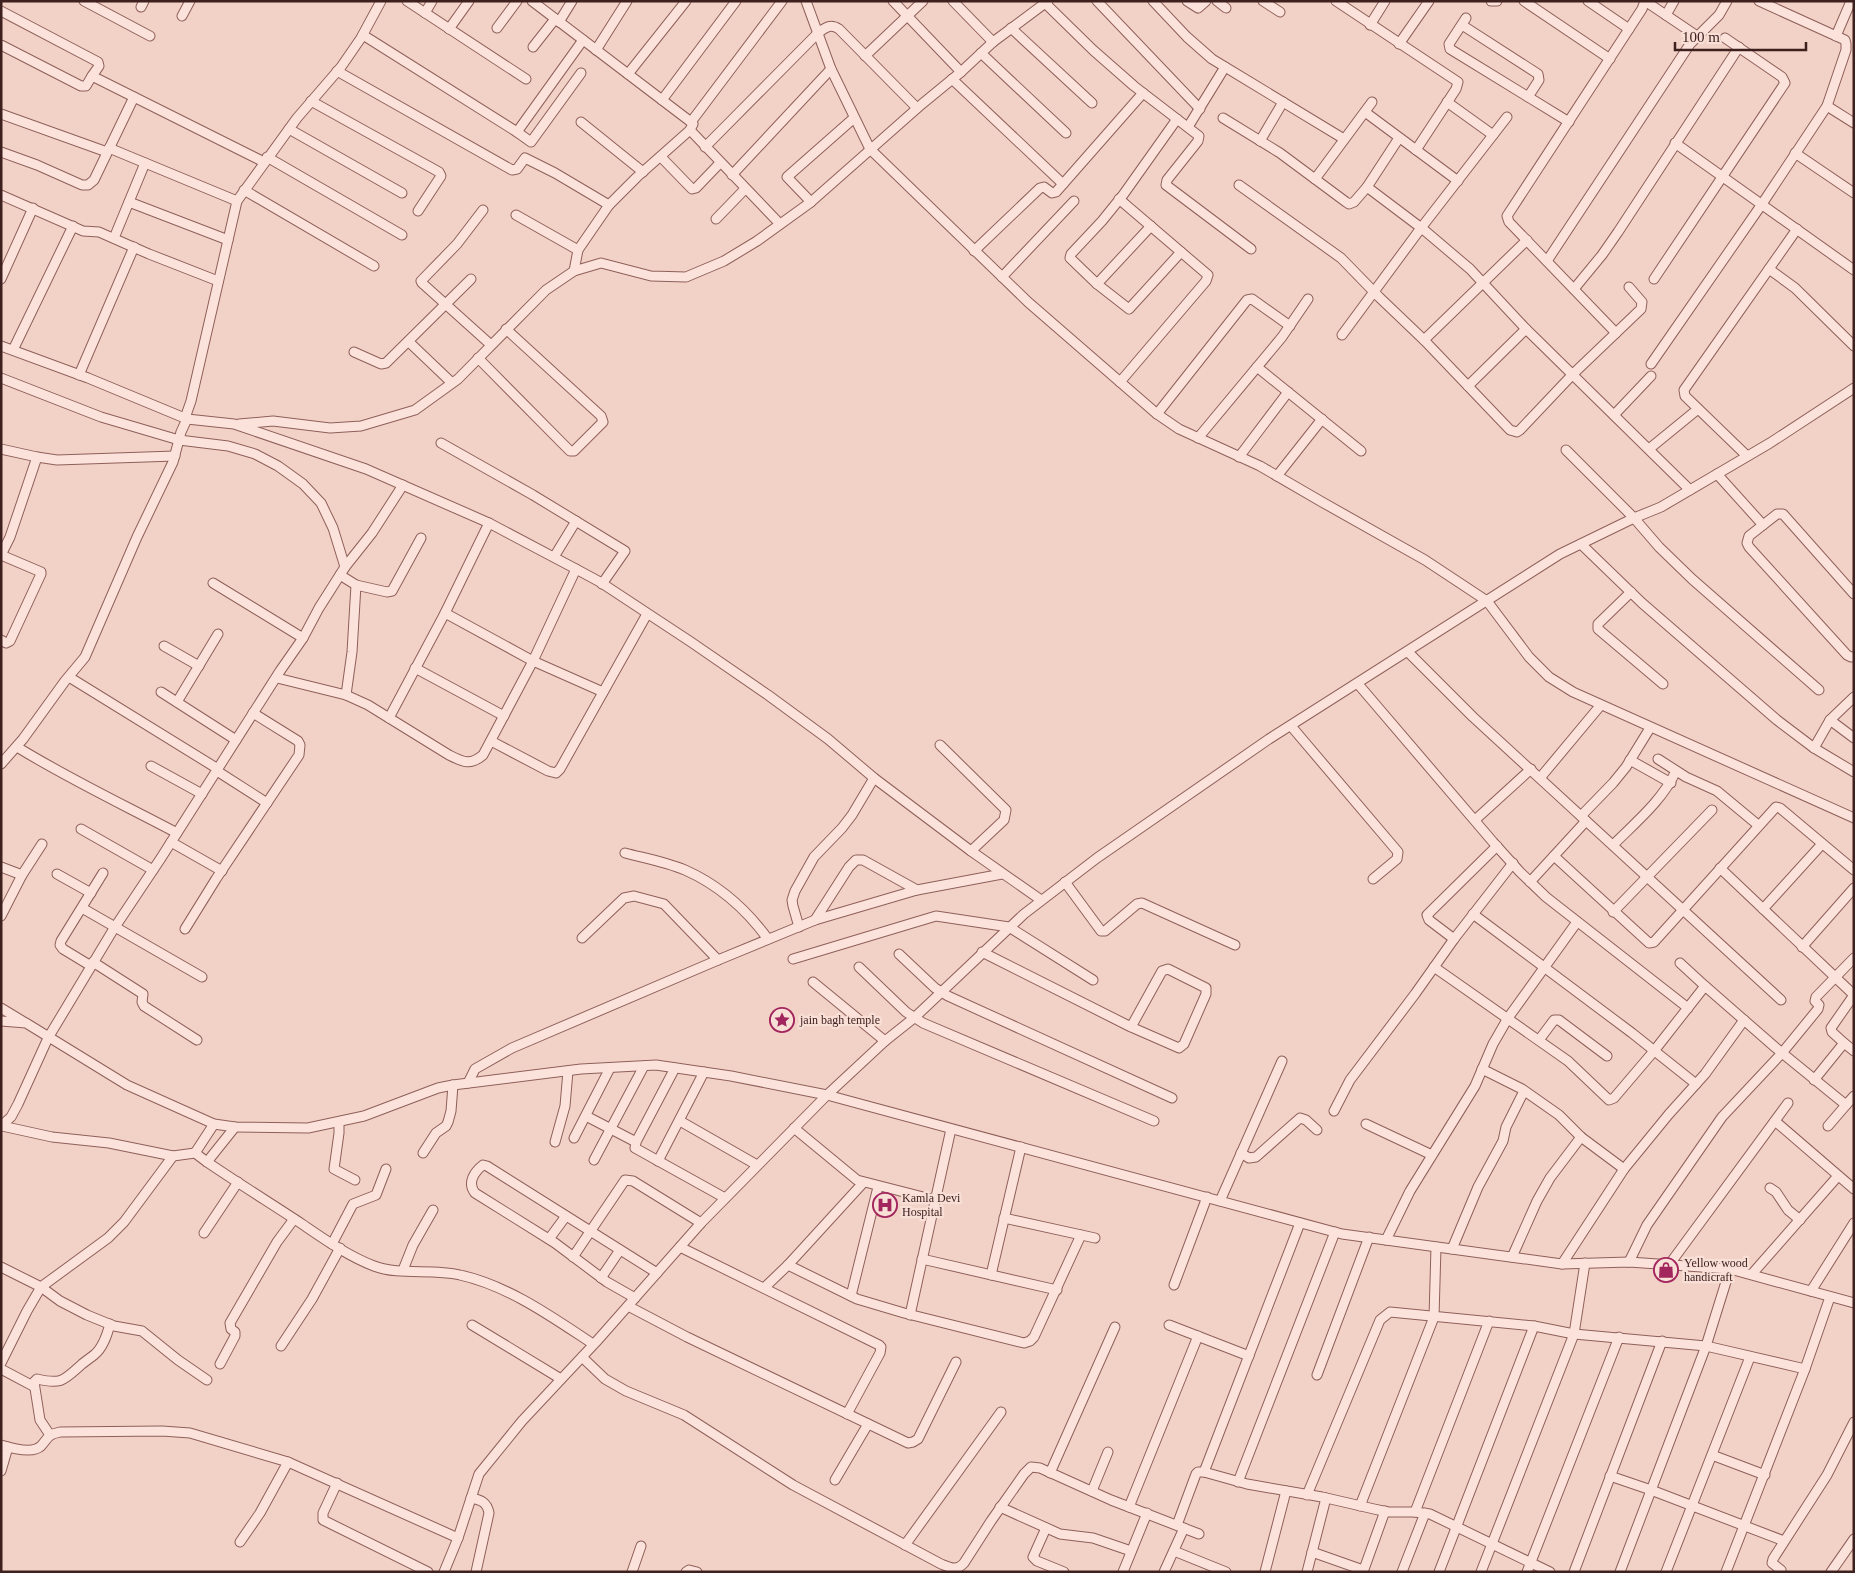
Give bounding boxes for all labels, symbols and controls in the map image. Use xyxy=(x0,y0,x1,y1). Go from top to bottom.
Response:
scale bar xyxy=(1675,20,1806,52)
text: 100 m xyxy=(1682,29,1720,45)
place icon: jain bagh temple xyxy=(769,1007,795,1033)
place label: jain bagh temple xyxy=(799,1013,880,1027)
place label: Kamla Devi Hospital xyxy=(902,1191,961,1219)
hospital icon: Kamla Devi Hospital xyxy=(872,1192,898,1218)
place label: Yellow wood handicraft xyxy=(1684,1256,1748,1284)
shop icon: Yellow wood handicraft xyxy=(1653,1257,1679,1283)

